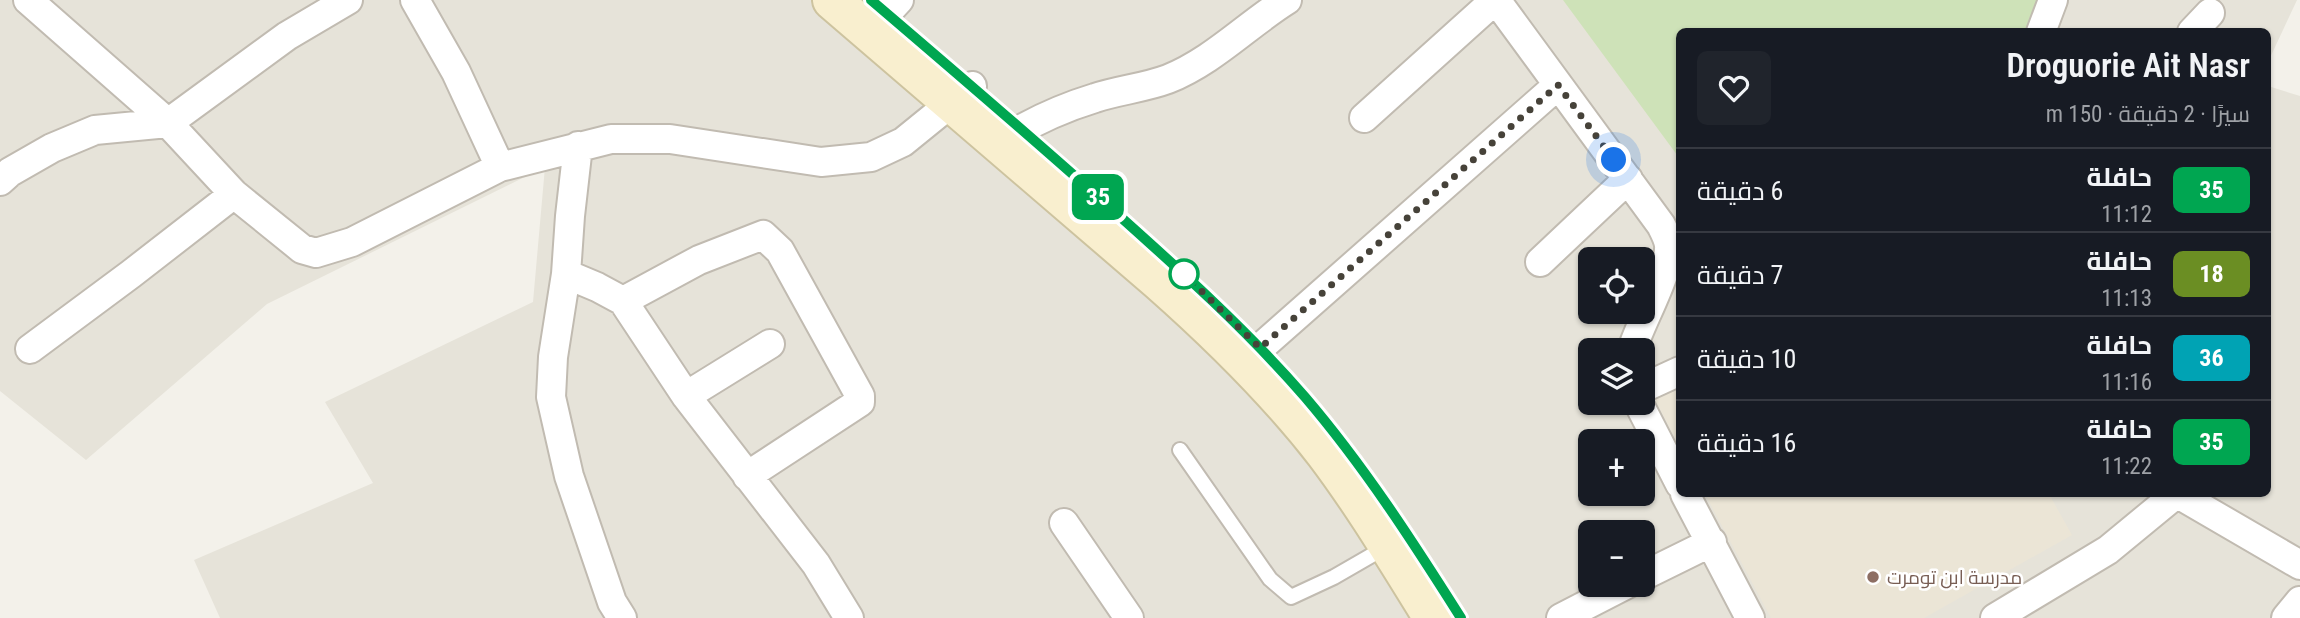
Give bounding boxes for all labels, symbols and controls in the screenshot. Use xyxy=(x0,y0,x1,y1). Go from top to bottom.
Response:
text: Droguorie Ait Nasr xyxy=(2006,46,2250,85)
button: heart xyxy=(1697,51,1771,125)
text: سيرًا · 2 دقيقة · 150 m xyxy=(2046,101,2250,128)
your location xyxy=(1596,142,1631,177)
text: حافلة xyxy=(2087,162,2152,192)
line badge: 35 xyxy=(1066,174,1130,220)
text: 6 دقيقة xyxy=(1697,176,1783,206)
text: 35 xyxy=(2199,176,2224,204)
text: 35 xyxy=(1086,183,1110,211)
text: 11:12 xyxy=(2101,201,2152,228)
text: حافلة xyxy=(2087,246,2152,276)
map controls xyxy=(1578,247,1655,597)
button: locate xyxy=(1578,247,1655,324)
unlabelled marker xyxy=(1169,259,1199,289)
text: 7 دقيقة xyxy=(1697,260,1783,290)
text: 18 xyxy=(2199,260,2224,288)
text: 11:13 xyxy=(2101,285,2152,312)
text: حافلة xyxy=(2087,330,2152,360)
button: layers xyxy=(1578,338,1655,415)
text: 10 دقيقة xyxy=(1697,344,1796,374)
text: 36 xyxy=(2199,344,2224,372)
text: 11:16 xyxy=(2101,369,2152,396)
text: حافلة xyxy=(2087,414,2152,444)
text: 16 دقيقة xyxy=(1697,428,1796,458)
text: 35 xyxy=(2199,428,2224,456)
button: + xyxy=(1578,429,1655,506)
text: 11:22 xyxy=(2101,453,2152,480)
button: − xyxy=(1578,520,1655,597)
place label: مدرسة ابن تومرت xyxy=(1887,566,2022,589)
marker: مدرسة ابن تومرت xyxy=(1865,569,1881,585)

